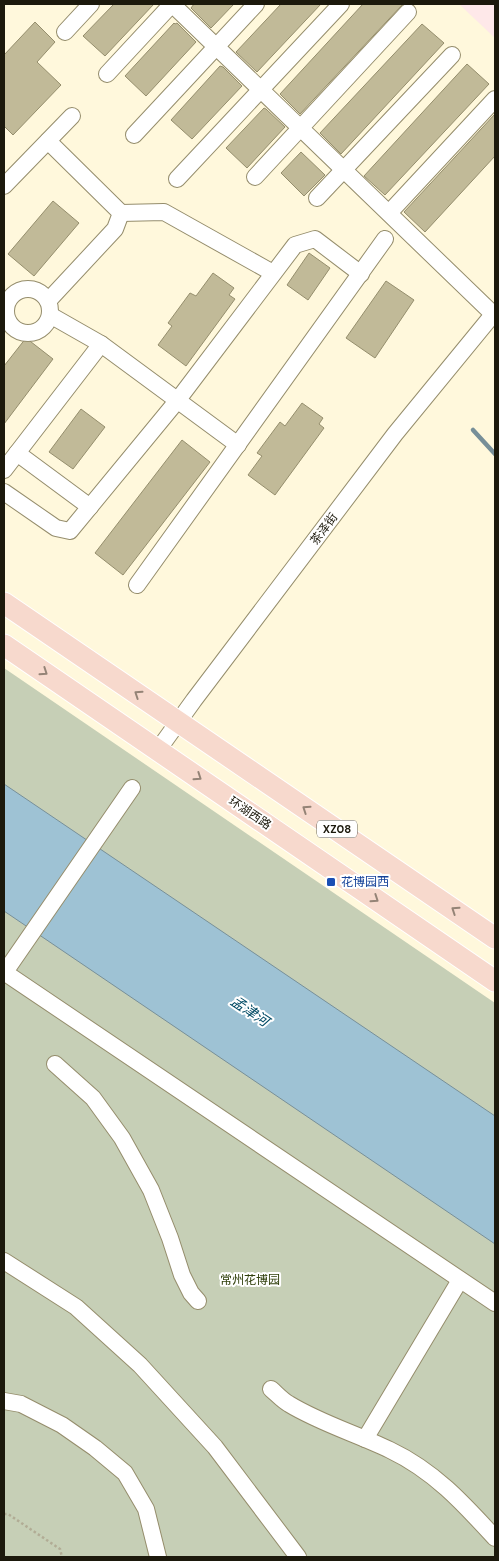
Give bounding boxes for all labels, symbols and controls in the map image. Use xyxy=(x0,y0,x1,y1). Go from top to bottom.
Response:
street label: 茶泽街 xyxy=(307,510,341,548)
one-way arrow xyxy=(38,666,48,675)
one-way arrow xyxy=(134,691,143,700)
one-way arrow xyxy=(192,771,202,780)
street label: 环湖西路 xyxy=(226,793,274,833)
one-way arrow xyxy=(303,806,312,815)
road number: XZ08 xyxy=(317,821,357,838)
place label: 花博园西 xyxy=(341,874,389,890)
marker: 花博园西 xyxy=(325,876,337,888)
one-way arrow xyxy=(369,893,379,902)
one-way arrow xyxy=(451,907,461,916)
water label: 孟津河 xyxy=(228,992,275,1032)
park label: 常州花博园 xyxy=(220,1272,280,1288)

